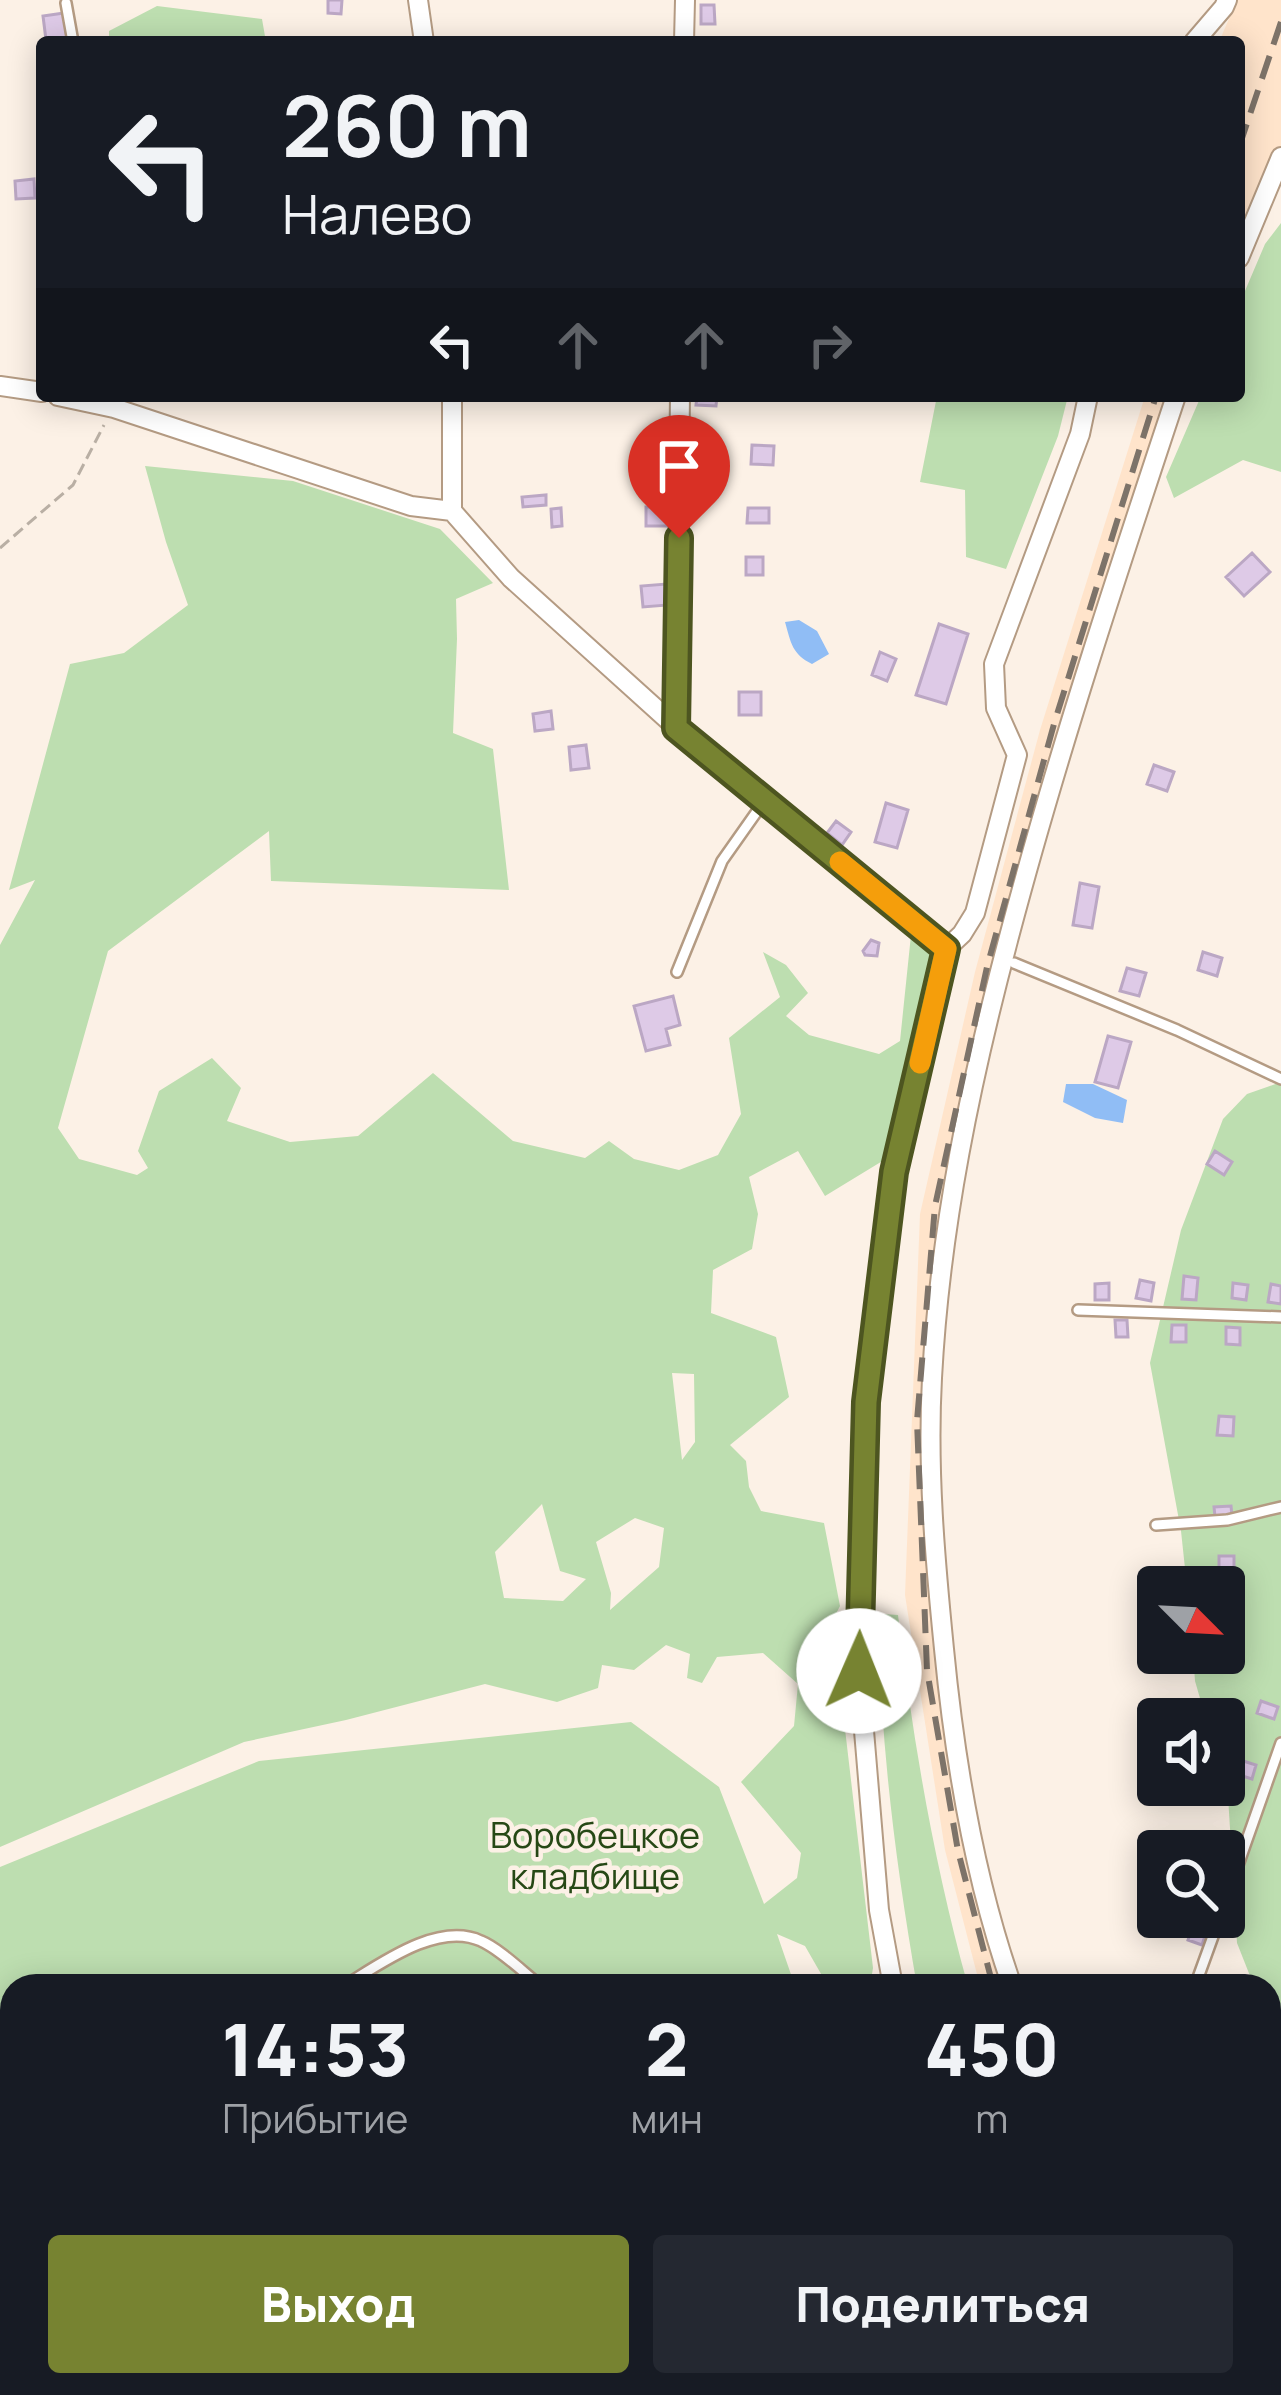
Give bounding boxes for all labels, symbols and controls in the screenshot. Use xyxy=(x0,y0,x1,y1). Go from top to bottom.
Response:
text: 260 m xyxy=(282,67,532,182)
icon: left xyxy=(84,84,240,240)
text: Налево xyxy=(282,176,472,250)
icon: left xyxy=(419,312,485,378)
icon: ahead xyxy=(545,312,611,378)
icon: ahead xyxy=(671,312,737,378)
icon: right xyxy=(797,312,863,378)
pin xyxy=(628,415,730,538)
icon: arrive xyxy=(646,433,712,499)
north arrow xyxy=(1137,1566,1245,1674)
map controls xyxy=(1137,1566,1245,1938)
position arrow xyxy=(796,1608,922,1734)
button: sound xyxy=(1137,1698,1245,1806)
park label: Воробецкое кладбище xyxy=(490,1810,700,1900)
button: search xyxy=(1137,1830,1245,1938)
text: 14:53 xyxy=(221,1999,409,2098)
text: 2 xyxy=(645,1999,688,2098)
text: 450 xyxy=(924,1999,1059,2098)
text: Прибытие xyxy=(222,2091,408,2145)
text: мин xyxy=(631,2091,703,2145)
text: m xyxy=(975,2091,1008,2145)
button: Выход xyxy=(48,2235,629,2373)
button: Поделиться xyxy=(653,2235,1233,2373)

